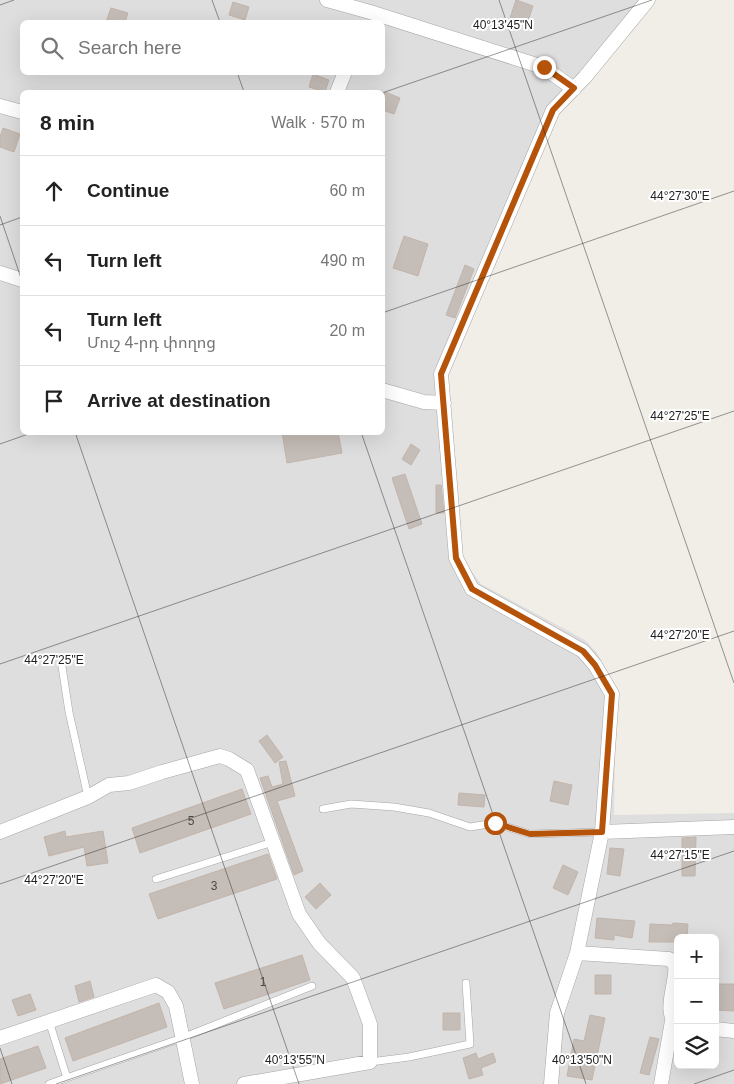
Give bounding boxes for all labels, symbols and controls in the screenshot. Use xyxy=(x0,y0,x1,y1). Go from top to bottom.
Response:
text: 40°13'45"N xyxy=(473,18,533,32)
search box xyxy=(20,20,385,75)
icon: search xyxy=(38,34,66,62)
text: Search here xyxy=(78,37,182,58)
route end xyxy=(533,56,556,79)
text: 8 min xyxy=(40,111,95,134)
text: Walk · 570 m xyxy=(271,114,365,131)
icon: ahead xyxy=(40,177,68,205)
text: Continue xyxy=(87,180,169,201)
text: 60 m xyxy=(329,182,365,199)
text: 44°27'30"E xyxy=(650,189,710,203)
icon: left xyxy=(40,247,68,275)
text: Turn left xyxy=(87,250,162,271)
text: 490 m xyxy=(321,252,365,269)
text: Turn left xyxy=(87,309,162,330)
icon: left xyxy=(40,317,68,345)
text: 20 m xyxy=(329,322,365,339)
text: Մուշ 4-րդ փողոց xyxy=(87,334,216,351)
icon: arrive xyxy=(40,387,68,415)
text: Arrive at destination xyxy=(87,390,271,411)
text: 44°27'25"E xyxy=(650,409,710,423)
text: 44°27'20"E xyxy=(650,628,710,642)
text: 44°27'25"E xyxy=(24,653,84,667)
route start xyxy=(484,812,507,835)
house number: 5 xyxy=(188,814,195,828)
text: 44°27'15"E xyxy=(650,848,710,862)
text: 44°27'20"E xyxy=(24,873,84,887)
house number: 3 xyxy=(211,879,218,893)
map controls xyxy=(674,934,719,1069)
button: + xyxy=(674,934,719,979)
house number: 1 xyxy=(260,975,267,989)
button: − xyxy=(674,979,719,1024)
button: layers xyxy=(674,1024,719,1069)
text: 40°13'55"N xyxy=(265,1053,325,1067)
text: 40°13'50"N xyxy=(552,1053,612,1067)

